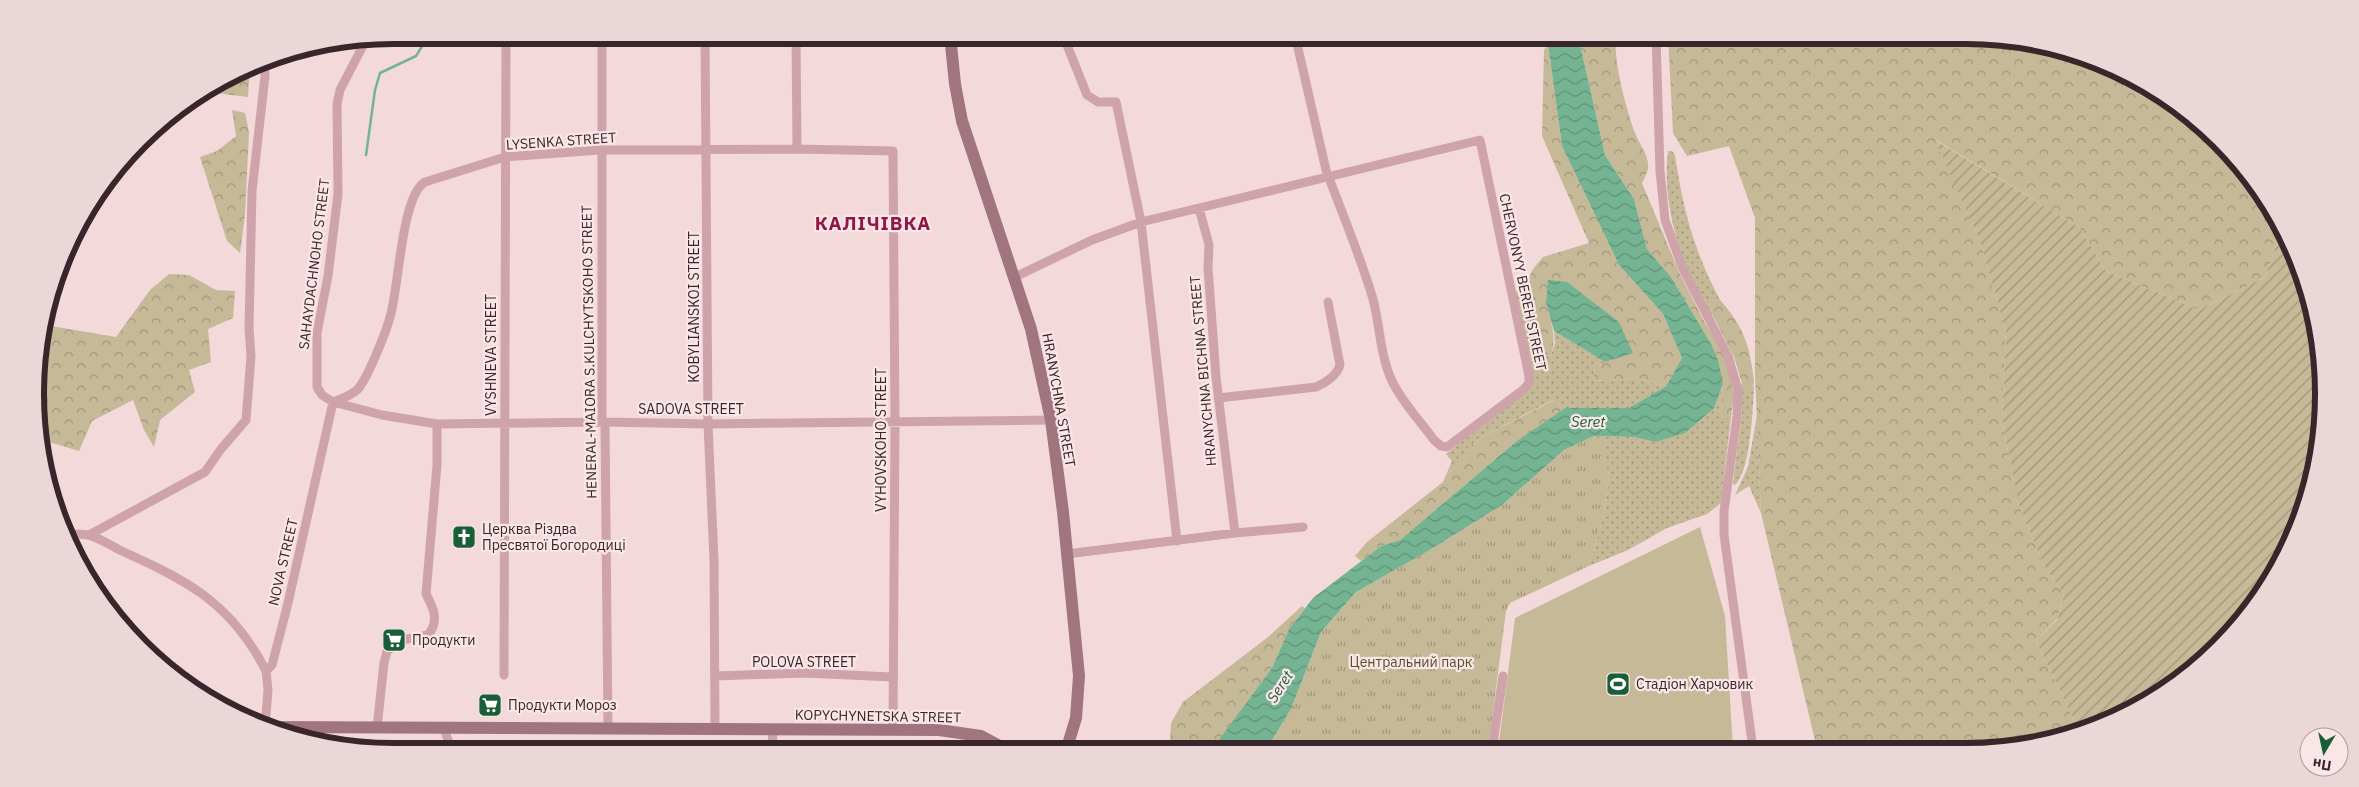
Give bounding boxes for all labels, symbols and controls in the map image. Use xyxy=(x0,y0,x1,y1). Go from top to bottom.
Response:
street label: LYSENKA STREET xyxy=(505,128,617,154)
street label: SAHAYDACHNOHO STREET xyxy=(295,177,333,351)
street label: CHERVONYY BEREH STREET xyxy=(1495,192,1551,372)
street label: HENERAL-MAIORA S.KULCHYTSKOHO STREET xyxy=(577,205,601,499)
district label: КАЛІЧІВКА xyxy=(815,211,931,235)
street label: KOBYLIANSKOI STREET xyxy=(685,231,703,383)
street label: HRANYCHNA BICHNA STREET xyxy=(1186,275,1220,467)
street label: VYSHNEVA STREET xyxy=(482,294,500,416)
street label: HRANYCHNA STREET xyxy=(1038,332,1080,468)
street label: VYHOVSKOHO STREET xyxy=(872,368,890,512)
street label: SADOVA STREET xyxy=(638,400,744,418)
water label: Seret xyxy=(1571,412,1606,431)
street label: NOVA STREET xyxy=(264,517,302,607)
place label: Церква Різдва Пресвятої Богородиці xyxy=(482,520,626,554)
church icon: Церква Різдва Пресвятої Богородиці xyxy=(451,524,477,550)
supermarket icon: Продукти xyxy=(381,627,407,653)
place label: Продукти xyxy=(412,631,475,649)
street label: POLOVA STREET xyxy=(752,653,856,671)
park label: Центральний парк xyxy=(1350,653,1473,671)
water label: Seret xyxy=(1262,666,1298,706)
sports icon: Стадіон Харчовик xyxy=(1605,671,1631,697)
place label: Стадіон Харчовик xyxy=(1636,675,1754,693)
supermarket icon: Продукти Мороз xyxy=(477,692,503,718)
place label: Продукти Мороз xyxy=(508,696,617,714)
street label: KOPYCHYNETSKA STREET xyxy=(795,706,961,726)
north arrow xyxy=(2299,727,2349,777)
text: Пн xyxy=(2311,755,2333,775)

